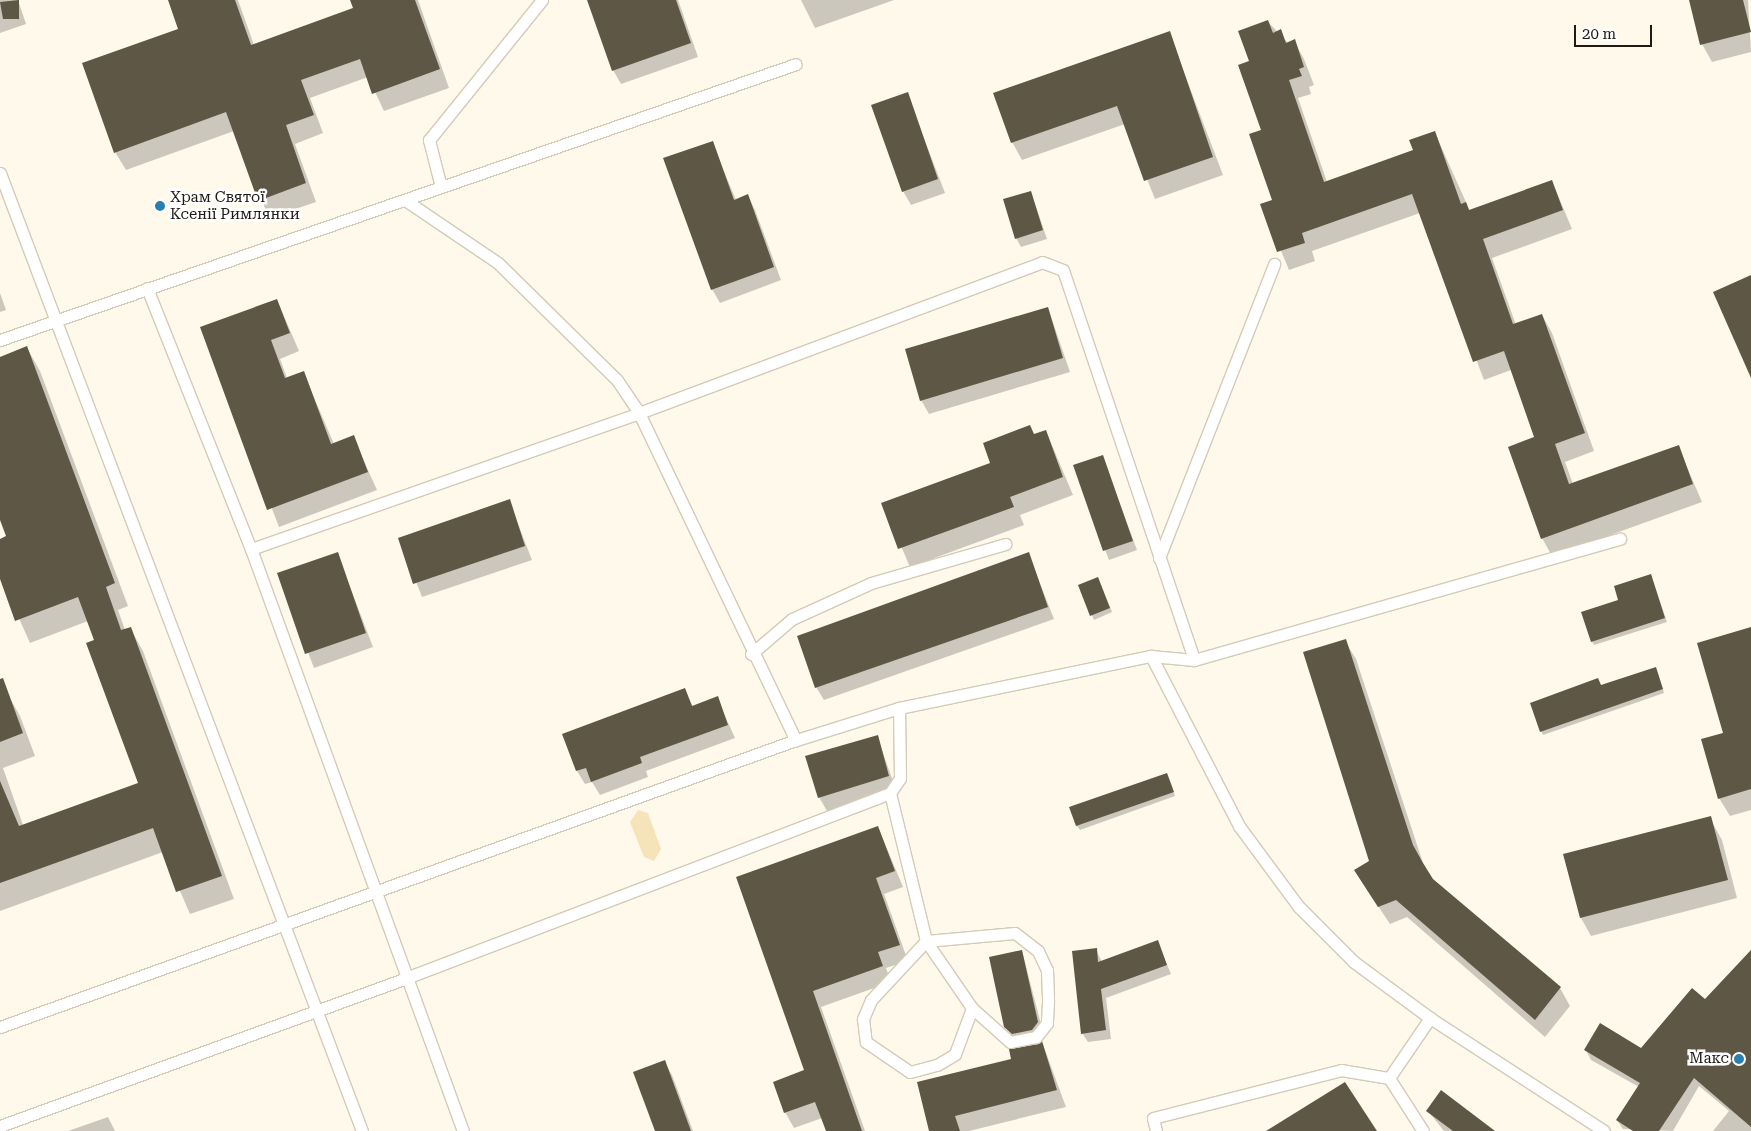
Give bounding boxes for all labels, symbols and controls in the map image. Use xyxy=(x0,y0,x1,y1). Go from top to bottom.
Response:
scale bar xyxy=(1576,15,1654,47)
text: 20 m xyxy=(1582,25,1616,43)
place label: Храм Святої Ксенії Римлянки xyxy=(170,188,300,223)
marker: Храм Святої Ксенії Римлянки xyxy=(154,200,166,212)
place label: Макс xyxy=(1689,1050,1729,1068)
marker: Макс xyxy=(1733,1053,1745,1065)

